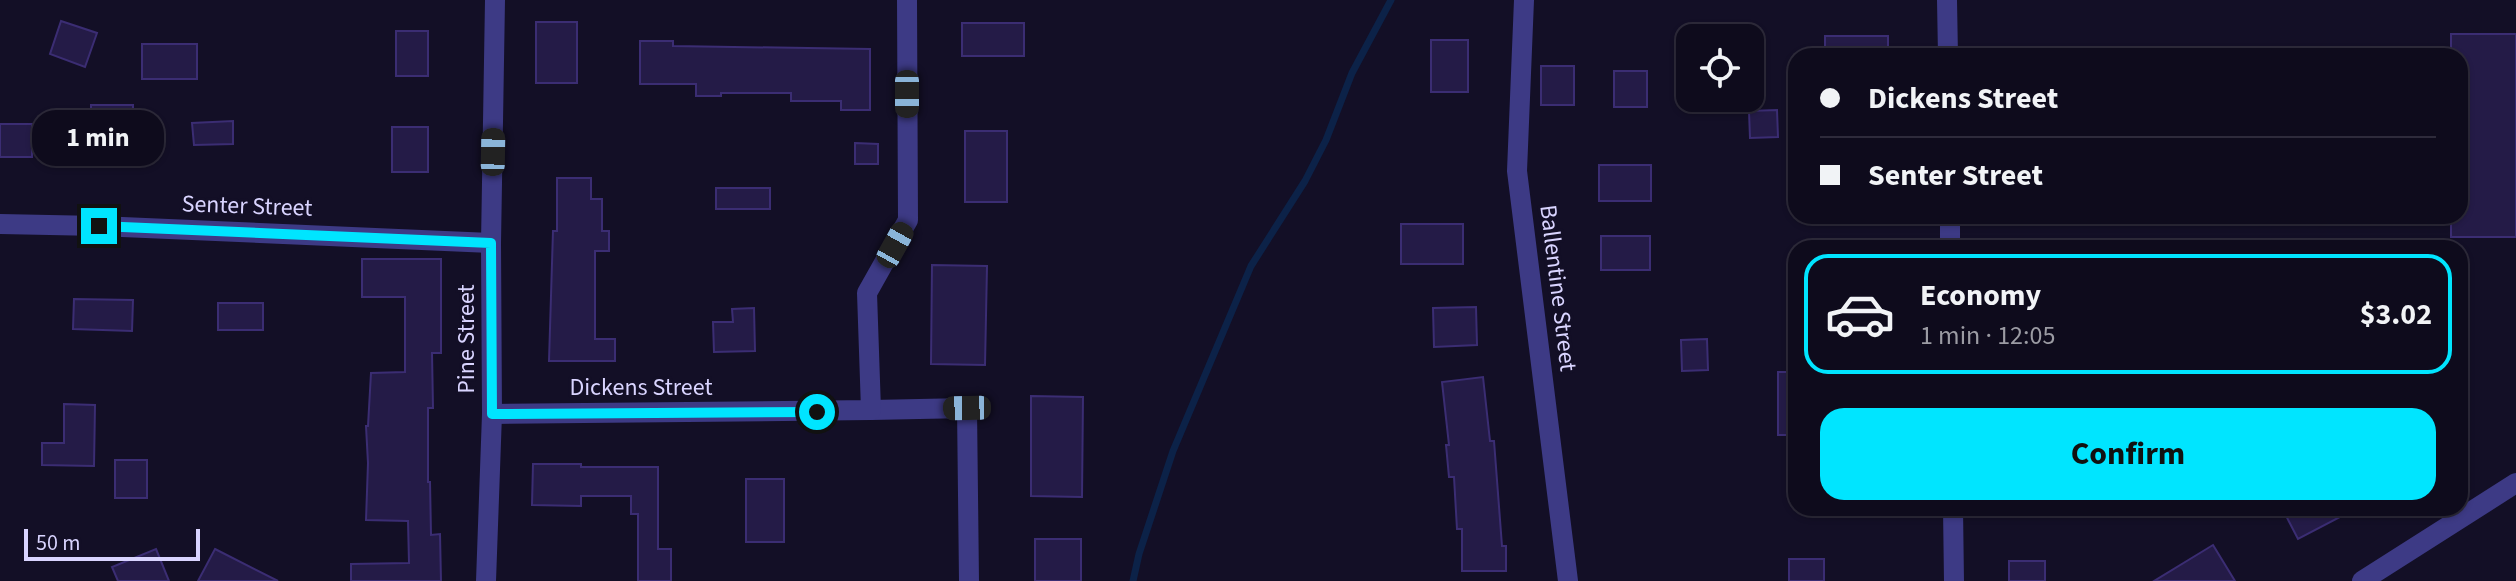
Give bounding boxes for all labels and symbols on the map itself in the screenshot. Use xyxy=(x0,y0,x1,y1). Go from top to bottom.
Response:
car xyxy=(895,70,919,118)
callout: 1 min xyxy=(33,110,165,166)
car xyxy=(481,128,505,176)
street label: Senter Street xyxy=(181,186,313,226)
street label: Ballentine Street xyxy=(1530,203,1586,373)
route end xyxy=(81,208,117,244)
car xyxy=(873,218,917,272)
street label: Pine Street xyxy=(449,284,484,394)
street label: Dickens Street xyxy=(569,370,713,405)
route start xyxy=(799,394,835,430)
car xyxy=(943,396,991,420)
scale bar xyxy=(24,525,200,561)

